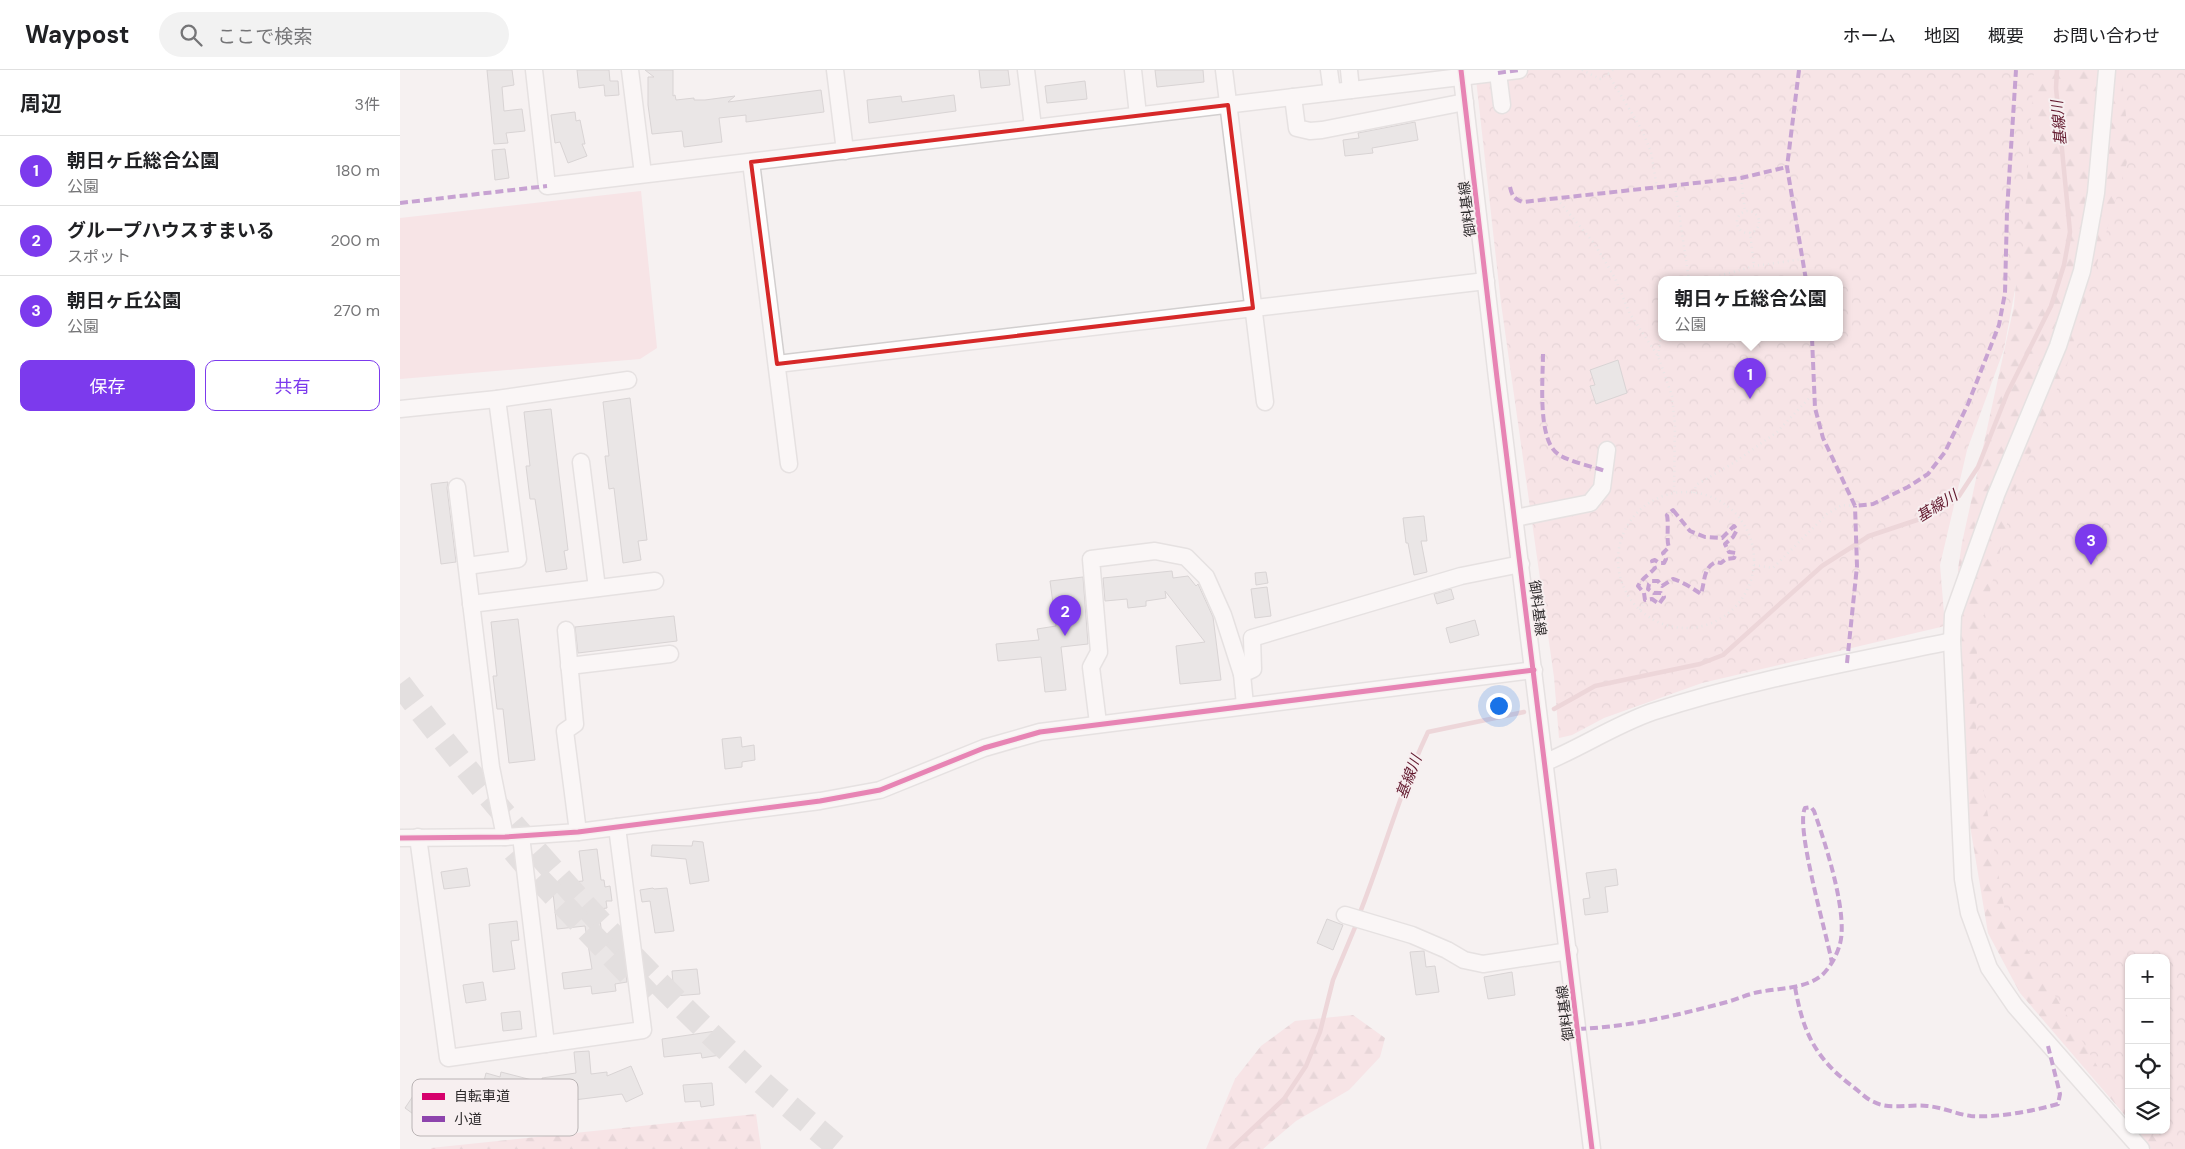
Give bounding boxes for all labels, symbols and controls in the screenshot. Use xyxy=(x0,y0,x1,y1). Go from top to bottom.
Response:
search box xyxy=(159,12,509,57)
text: Waypost xyxy=(25,19,129,50)
icon: search xyxy=(177,21,205,49)
text: ここで検索 xyxy=(217,24,312,49)
text: ホーム xyxy=(1843,24,1896,48)
text: 地図 xyxy=(1924,24,1960,48)
text: 概要 xyxy=(1988,24,2024,48)
text: お問い合わせ xyxy=(2052,24,2160,48)
text: 周辺 xyxy=(20,90,62,118)
text: 3件 xyxy=(355,94,380,115)
water label: 基線川 xyxy=(2047,98,2071,146)
text: 朝日ヶ丘総合公園 xyxy=(67,148,219,173)
text: 1 xyxy=(33,160,39,181)
text: 180 m xyxy=(336,160,380,181)
text: 公園 xyxy=(67,176,99,197)
street label: 御料基線 xyxy=(1455,180,1479,238)
text: グループハウスすまいる xyxy=(67,218,275,243)
text: 2 xyxy=(31,230,41,251)
text: 200 m xyxy=(331,230,380,251)
text: スポット xyxy=(67,246,131,267)
popup xyxy=(1658,276,1843,341)
text: 朝日ヶ丘総合公園 xyxy=(1674,286,1827,311)
text: 朝日ヶ丘公園 xyxy=(67,288,181,313)
text: 3 xyxy=(31,300,41,321)
text: 270 m xyxy=(333,300,380,321)
text: 公園 xyxy=(1674,314,1707,335)
text: 公園 xyxy=(67,316,99,337)
pin: 1 xyxy=(1734,358,1766,399)
button: 保存 xyxy=(20,360,195,411)
button: 共有 xyxy=(205,360,380,411)
water label: 基線川 xyxy=(1913,485,1963,526)
pin: 3 xyxy=(2075,524,2107,565)
street label: 御料基線 xyxy=(1526,579,1550,637)
pin: 2 xyxy=(1049,595,1081,636)
your location xyxy=(1486,693,1512,719)
water label: 基線川 xyxy=(1392,751,1427,802)
map controls xyxy=(2125,954,2170,1134)
button: + xyxy=(2125,954,2170,999)
street label: 御料基線 xyxy=(1553,984,1577,1042)
button: − xyxy=(2125,999,2170,1044)
button: locate xyxy=(2125,1044,2170,1089)
legend xyxy=(412,1079,578,1136)
text: 自転車道 xyxy=(454,1087,510,1105)
button: layers xyxy=(2125,1089,2170,1134)
text: 小道 xyxy=(454,1110,482,1128)

